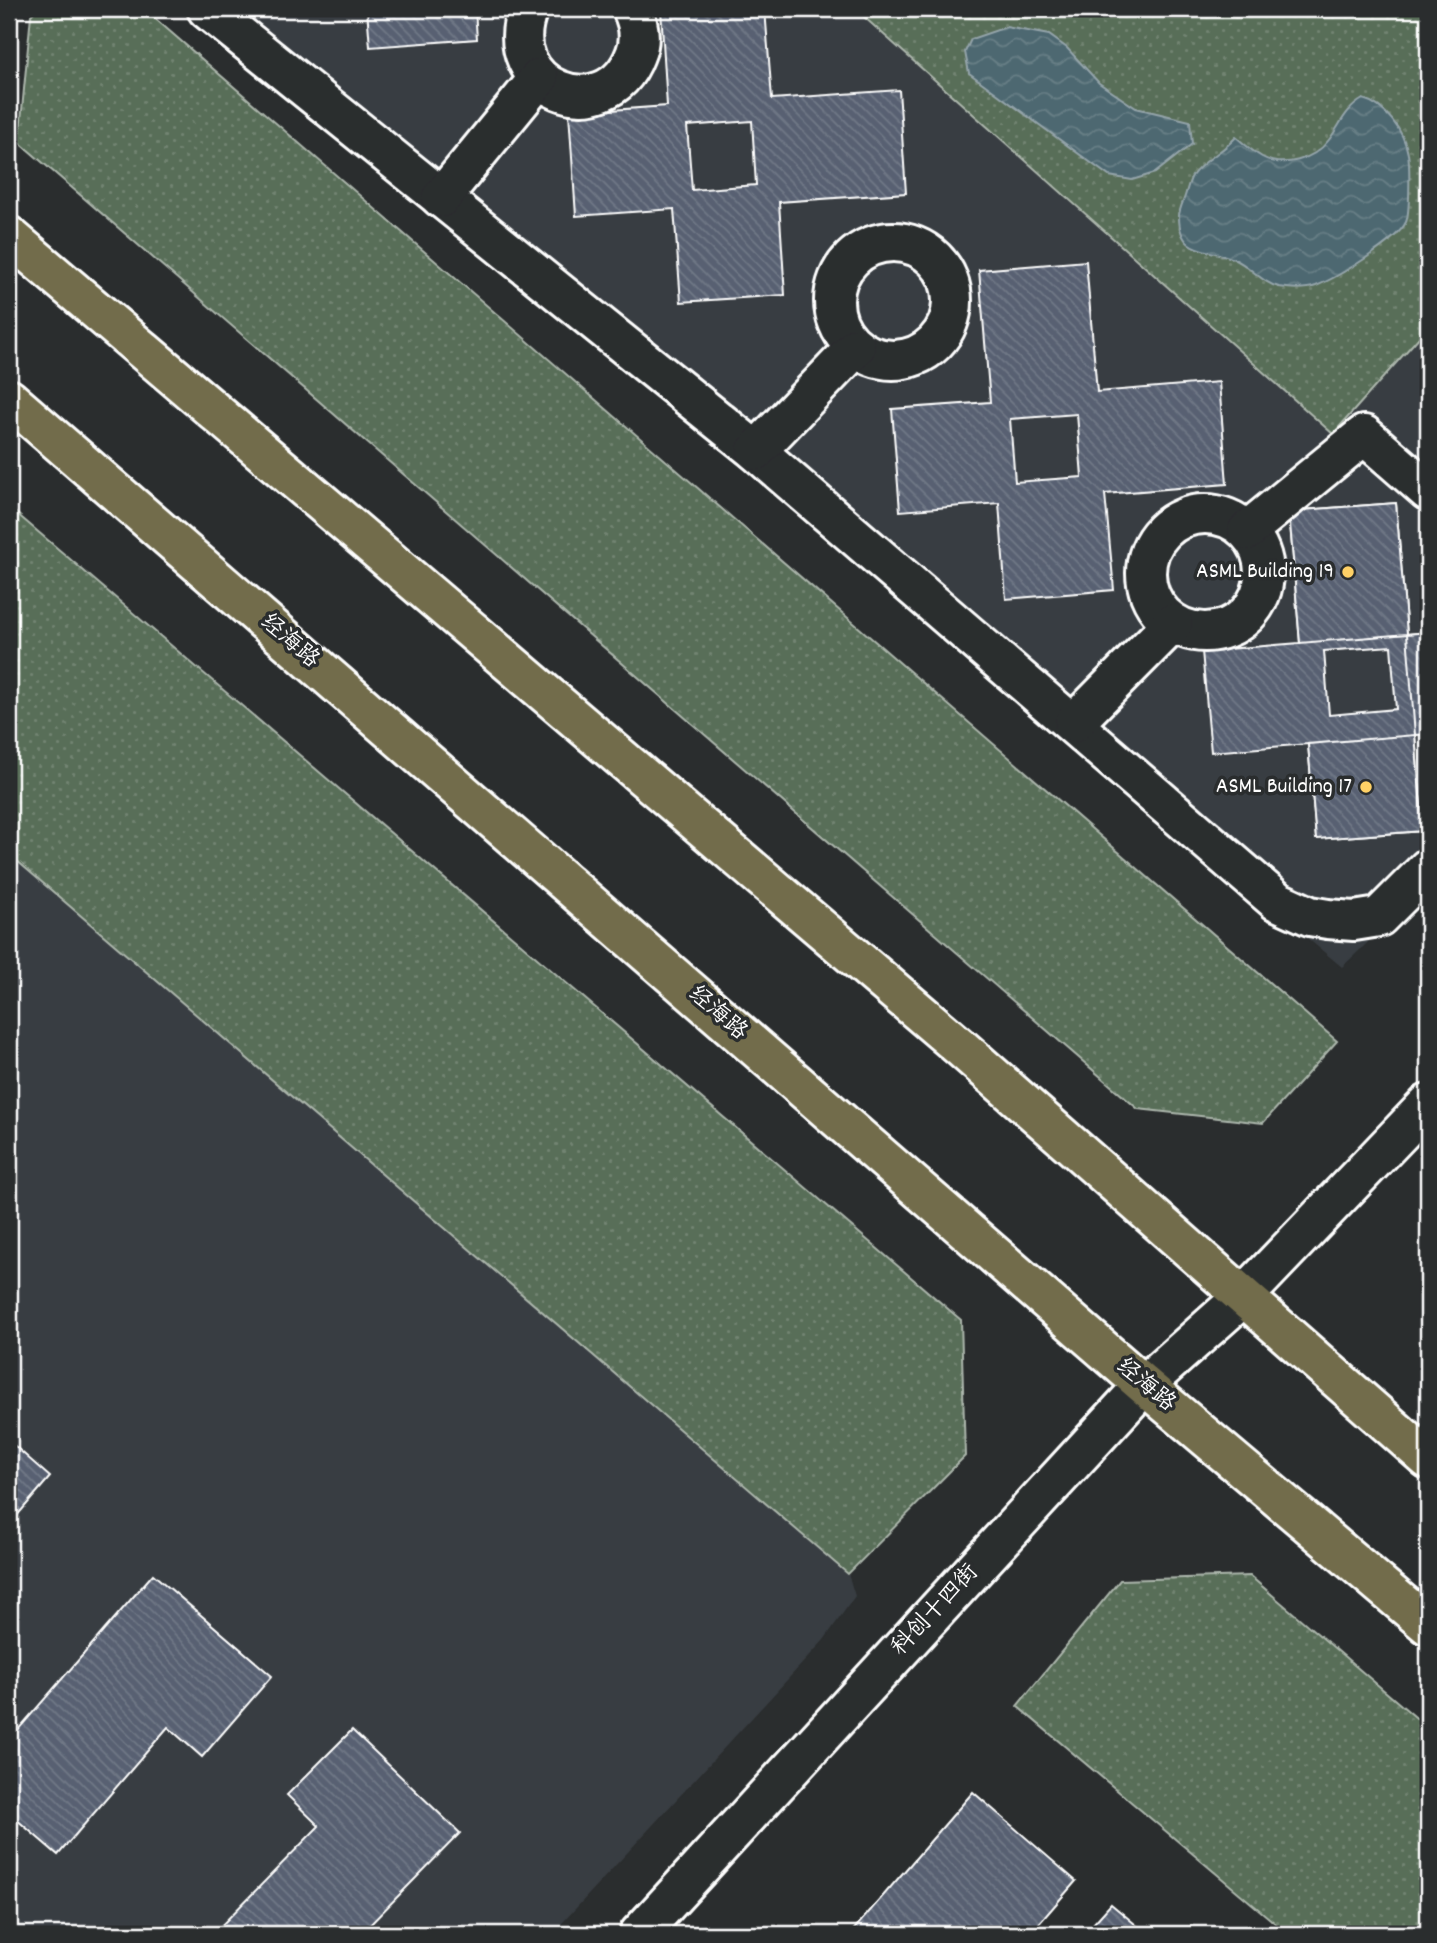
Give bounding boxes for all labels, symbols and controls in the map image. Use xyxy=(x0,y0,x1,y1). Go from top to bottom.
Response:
place label: ASML Building 19 xyxy=(1196,556,1334,589)
marker: ASML Building 19 xyxy=(1340,564,1356,580)
street label: 经海路 xyxy=(252,607,326,677)
place label: ASML Building 17 xyxy=(1216,771,1352,804)
marker: ASML Building 17 xyxy=(1358,779,1374,795)
street label: 经海路 xyxy=(680,979,754,1049)
street label: 经海路 xyxy=(1108,1351,1182,1421)
street label: 科创十四街 xyxy=(885,1558,987,1664)

